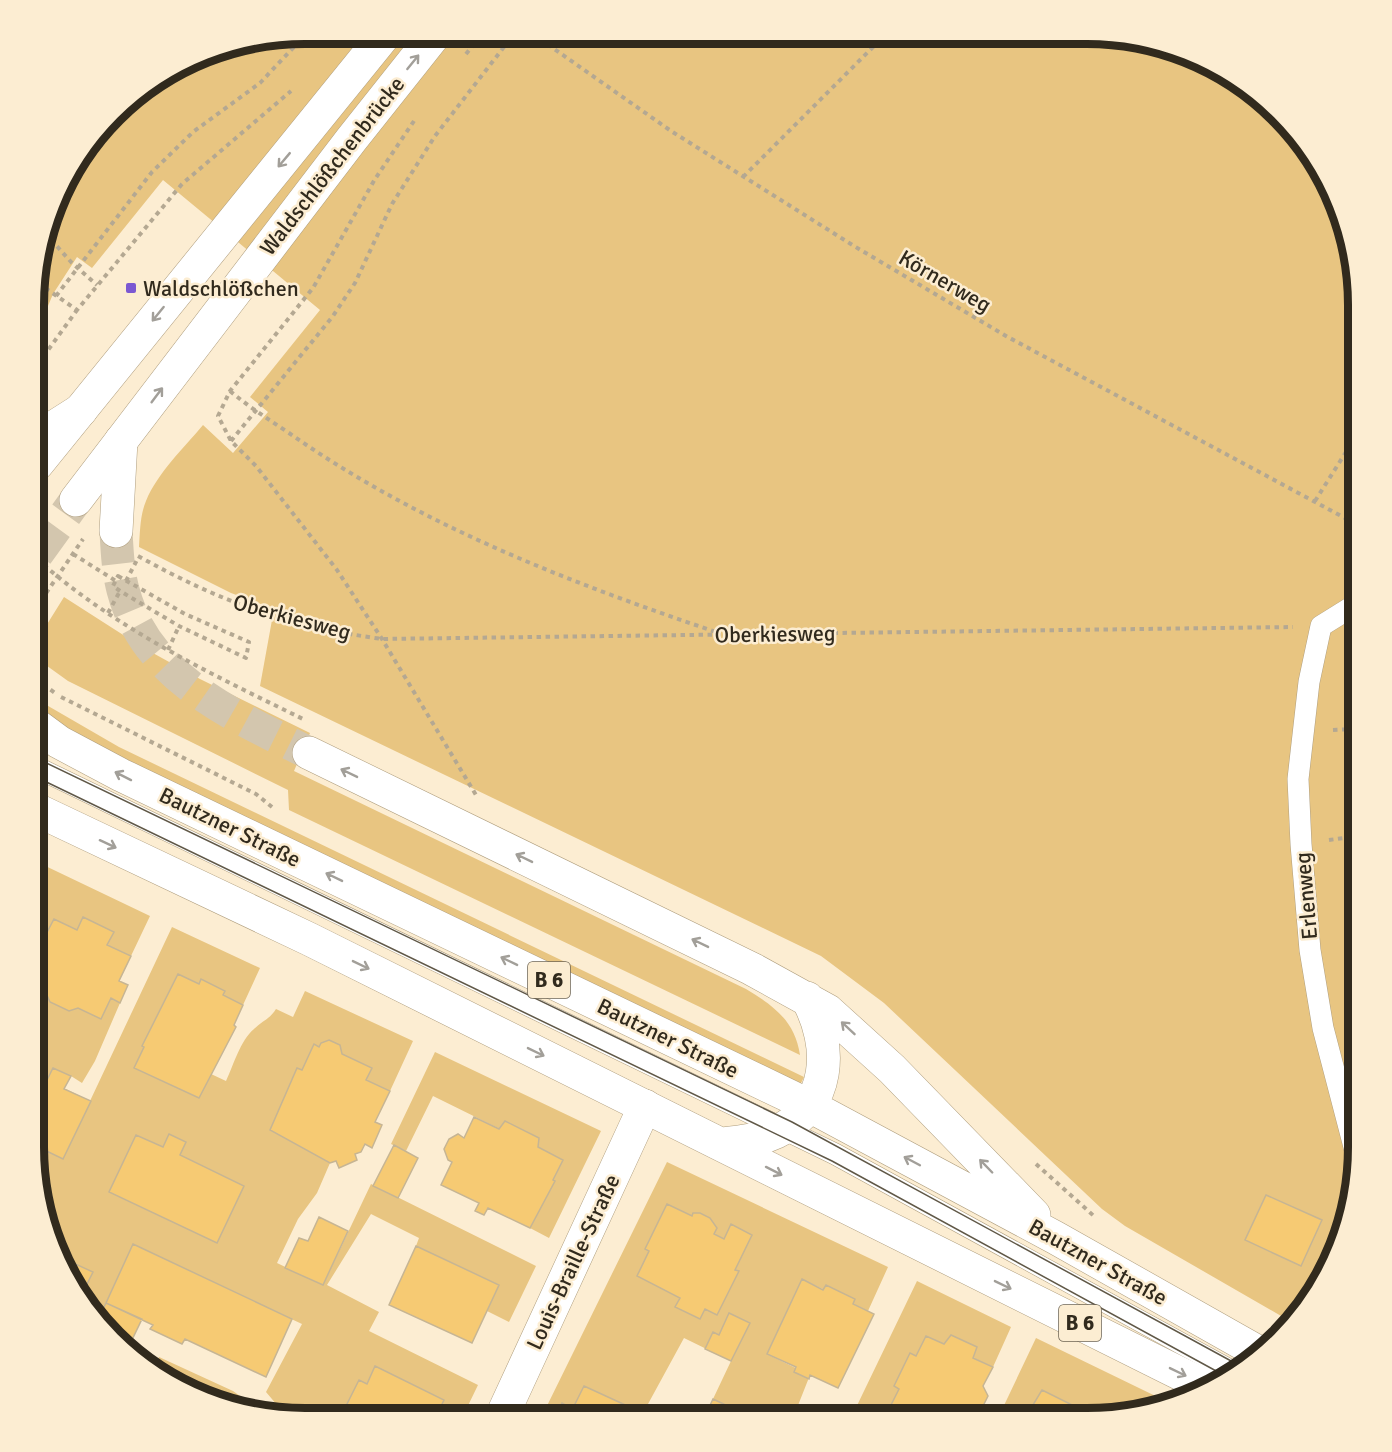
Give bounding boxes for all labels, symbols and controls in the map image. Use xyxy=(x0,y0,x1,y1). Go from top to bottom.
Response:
one-way arrow xyxy=(407,54,420,70)
street label: Waldschlößchenbrücke xyxy=(254,71,410,261)
one-way arrow xyxy=(277,152,290,168)
street label: Körnerweg xyxy=(894,244,996,318)
place label: Waldschlößchen xyxy=(143,275,299,302)
marker: Waldschlößchen xyxy=(124,281,138,295)
one-way arrow xyxy=(151,306,164,322)
one-way arrow xyxy=(150,387,163,403)
street label: Oberkiesweg xyxy=(230,588,354,646)
street label: Oberkiesweg xyxy=(714,619,836,649)
one-way arrow xyxy=(340,766,358,778)
one-way arrow xyxy=(115,770,132,782)
street label: Bautzner Straße xyxy=(155,781,305,873)
one-way arrow xyxy=(99,839,117,851)
street label: Erlenweg xyxy=(1289,851,1323,941)
one-way arrow xyxy=(516,852,534,863)
one-way arrow xyxy=(325,871,343,882)
one-way arrow xyxy=(691,937,709,949)
one-way arrow xyxy=(501,955,519,967)
one-way arrow xyxy=(352,959,369,971)
road number: B 6 xyxy=(528,962,570,998)
street label: Bautzner Straße xyxy=(593,992,743,1084)
one-way arrow xyxy=(841,1021,856,1035)
one-way arrow xyxy=(526,1046,544,1058)
one-way arrow xyxy=(904,1155,921,1167)
one-way arrow xyxy=(979,1159,993,1174)
one-way arrow xyxy=(765,1165,783,1177)
street label: Louis-Braille-Straße xyxy=(520,1170,626,1354)
street label: Bautzner Straße xyxy=(1024,1213,1172,1311)
one-way arrow xyxy=(994,1280,1012,1291)
road number: B 6 xyxy=(1059,1305,1101,1341)
one-way arrow xyxy=(1169,1366,1186,1378)

